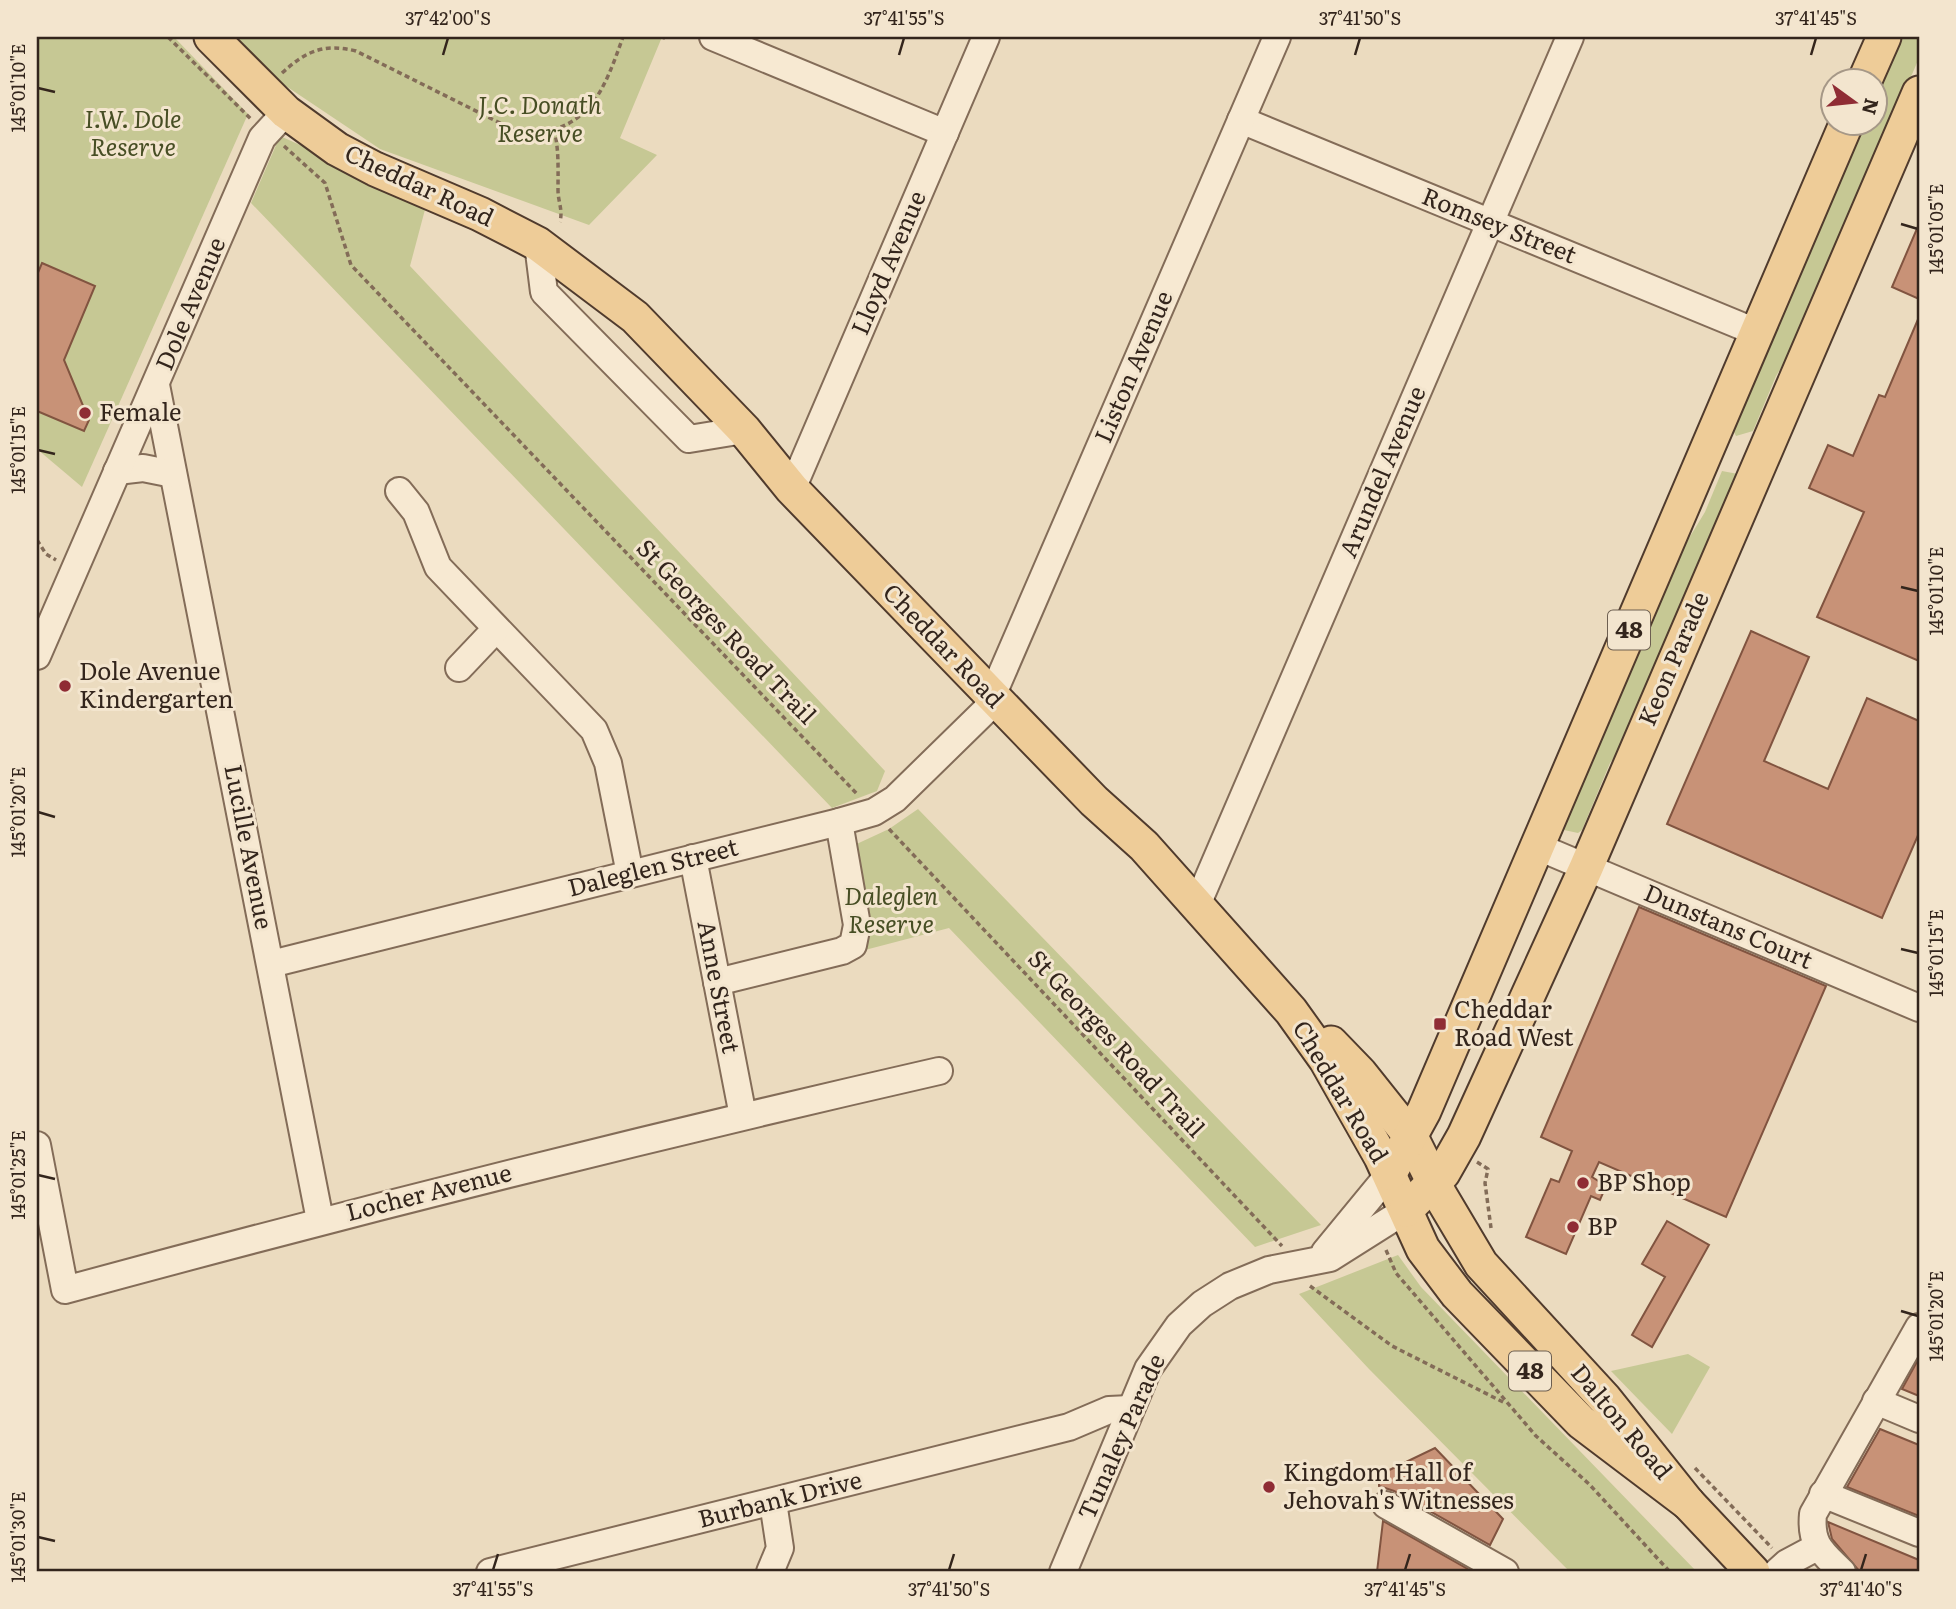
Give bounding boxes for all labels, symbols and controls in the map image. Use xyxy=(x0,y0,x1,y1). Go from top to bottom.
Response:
text: 37°42'00"S xyxy=(405,4,491,31)
text: 37°41'55"S xyxy=(863,4,945,31)
text: 37°41'50"S xyxy=(1319,4,1401,31)
text: 37°41'45"S xyxy=(1775,4,1857,31)
text: 145°01'10"E xyxy=(4,43,31,133)
north arrow xyxy=(1820,66,1890,136)
park label: J.C. Donath Reserve xyxy=(478,86,602,149)
text: N xyxy=(1856,95,1887,118)
park label: I.W. Dole Reserve xyxy=(85,100,181,163)
street label: Cheddar Road xyxy=(340,134,501,234)
street label: Romsey Street xyxy=(1417,177,1583,271)
text: 145°01'05"E xyxy=(1922,184,1949,274)
street label: Lloyd Avenue xyxy=(841,185,933,339)
street label: Dole Avenue xyxy=(145,231,232,375)
street label: Liston Avenue xyxy=(1084,285,1180,448)
street label: Arundel Avenue xyxy=(1329,380,1433,562)
place label: Female xyxy=(99,393,182,428)
marker: Female xyxy=(77,405,93,421)
text: 145°01'15"E xyxy=(4,406,31,494)
street label: St Georges Road Trail xyxy=(630,530,826,731)
text: 145°01'10"E xyxy=(1922,546,1949,636)
street label: Cheddar Road xyxy=(876,574,1014,715)
street label: Keon Parade xyxy=(1628,585,1716,731)
road number: 48 xyxy=(1608,610,1650,650)
place label: Dole Avenue Kindergarten xyxy=(79,652,234,715)
marker: Dole Avenue Kindergarten xyxy=(57,678,73,694)
street label: Lucille Avenue xyxy=(217,761,284,932)
text: 145°01'20"E xyxy=(4,767,31,857)
street label: Daleglen Street xyxy=(564,827,741,904)
street label: Dunstans Court xyxy=(1639,873,1819,976)
park label: Daleglen Reserve xyxy=(844,877,938,940)
text: 145°01'15"E xyxy=(1922,909,1949,997)
street label: Anne Street xyxy=(690,917,751,1056)
street label: St Georges Road Trail xyxy=(1021,941,1214,1144)
place label: Cheddar Road West xyxy=(1454,990,1574,1053)
street label: Cheddar Road xyxy=(1286,1013,1399,1169)
marker: Cheddar Road West xyxy=(1432,1016,1448,1032)
text: 145°01'25"E xyxy=(4,1130,31,1220)
street label: Locher Avenue xyxy=(342,1153,515,1228)
place label: BP Shop xyxy=(1597,1163,1691,1198)
marker: BP Shop xyxy=(1575,1175,1591,1191)
place label: BP xyxy=(1587,1207,1617,1242)
marker: BP xyxy=(1565,1219,1581,1235)
text: 145°01'20"E xyxy=(1922,1271,1949,1361)
street label: Tunaley Parade xyxy=(1068,1348,1172,1524)
road number: 48 xyxy=(1509,1352,1551,1390)
street label: Dalton Road xyxy=(1564,1355,1682,1486)
place label: Kingdom Hall of Jehovah's Witnesses xyxy=(1283,1453,1514,1516)
street label: Burbank Drive xyxy=(694,1460,865,1535)
marker: Kingdom Hall of Jehovah's Witnesses xyxy=(1261,1479,1277,1495)
text: 145°01'30"E xyxy=(4,1491,31,1583)
text: 37°41'55"S xyxy=(452,1575,534,1602)
text: 37°41'50"S xyxy=(908,1575,990,1602)
text: 37°41'45"S xyxy=(1364,1575,1446,1602)
text: 37°41'40"S xyxy=(1819,1575,1903,1602)

